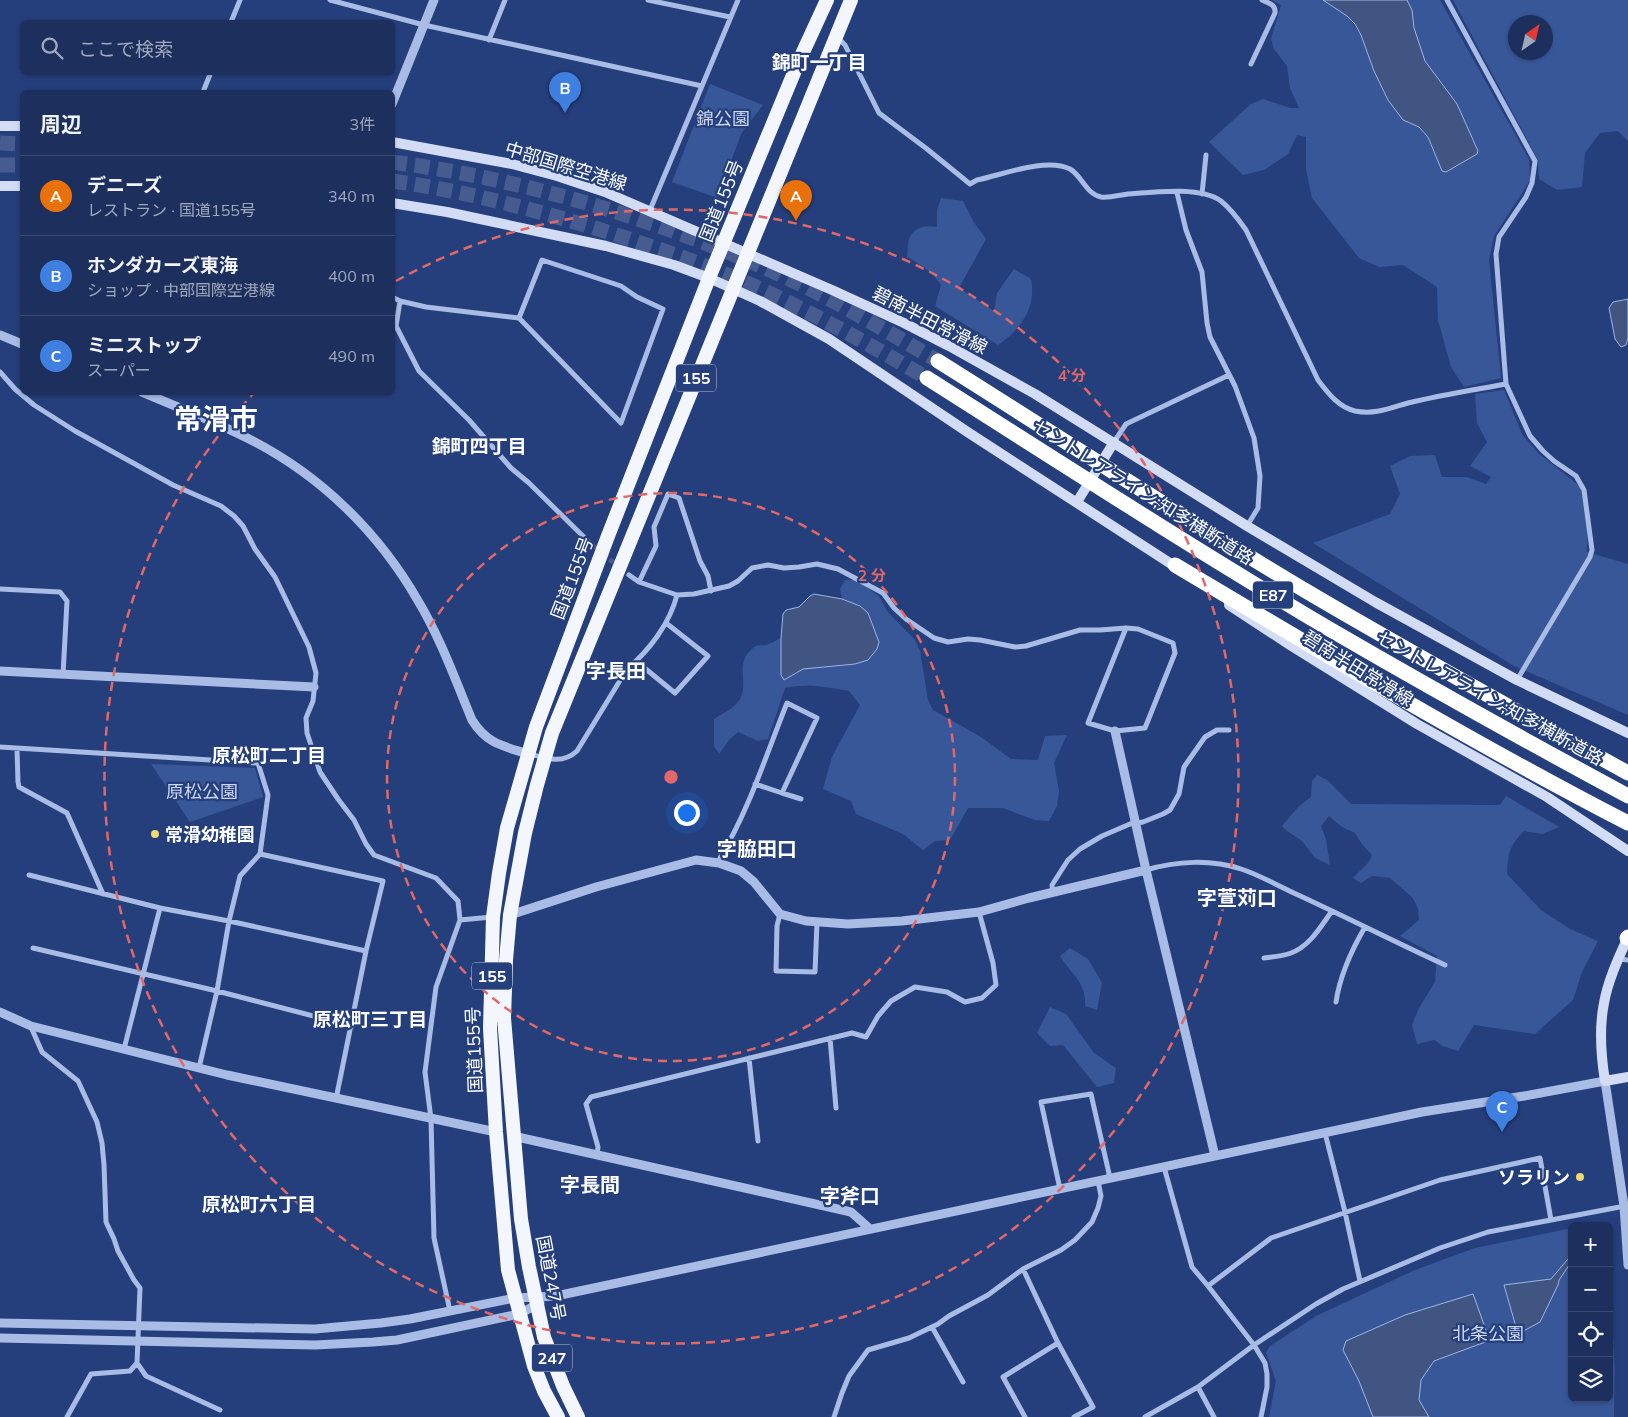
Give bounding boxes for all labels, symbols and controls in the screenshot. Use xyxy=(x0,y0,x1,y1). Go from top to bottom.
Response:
north arrow xyxy=(1508,15,1553,60)
search box xyxy=(20,20,395,75)
icon: search xyxy=(38,34,66,62)
text: ここで検索 xyxy=(78,37,173,61)
district label: 錦町一丁目 xyxy=(771,50,867,74)
pin: B xyxy=(549,72,581,113)
park label: 錦公園 xyxy=(696,107,750,130)
text: 周辺 xyxy=(40,111,82,137)
text: 3件 xyxy=(349,114,375,134)
street label: 中部国際空港線 xyxy=(502,137,630,195)
street label: 国道155号 xyxy=(694,157,748,245)
text: デニーズ xyxy=(87,173,162,197)
pin: A xyxy=(780,180,812,221)
text: A xyxy=(50,186,62,206)
text: 340 m xyxy=(328,186,375,206)
text: レストラン · 国道155号 xyxy=(87,200,256,220)
text: ホンダカーズ東海 xyxy=(87,253,238,277)
text: B xyxy=(50,266,62,286)
text: 400 m xyxy=(328,266,375,286)
text: ショップ · 中部国際空港線 xyxy=(87,280,275,300)
street label: 碧南半田常滑線 xyxy=(869,281,991,359)
text: ミニストップ xyxy=(87,333,201,357)
text: C xyxy=(51,346,61,366)
text: 490 m xyxy=(328,346,375,366)
text: スーパー xyxy=(87,360,151,380)
road number: 155 xyxy=(676,364,716,392)
text: 4 分 xyxy=(1058,366,1086,385)
district label: 常滑市 xyxy=(174,401,258,436)
street label: セントレアライン;知多横断道路 xyxy=(1028,414,1258,570)
district label: 錦町四丁目 xyxy=(431,434,527,458)
street label: 国道155号 xyxy=(546,534,598,622)
text: 2 分 xyxy=(858,566,886,585)
road number: E87 xyxy=(1253,582,1293,608)
street label: 碧南半田常滑線 xyxy=(1298,625,1418,711)
street label: セントレアライン;知多横断道路 xyxy=(1372,626,1608,770)
district label: 字長田 xyxy=(586,658,646,683)
district label: 原松町二丁目 xyxy=(212,743,326,767)
centre of rings xyxy=(662,768,680,786)
park label: 原松公園 xyxy=(166,780,238,803)
your location xyxy=(674,800,700,826)
place label: 常滑幼稚園 xyxy=(165,823,255,846)
marker: 常滑幼稚園 xyxy=(149,828,161,840)
district label: 字脇田口 xyxy=(717,836,797,861)
district label: 字萱苅口 xyxy=(1197,885,1277,910)
road number: 155 xyxy=(472,962,512,989)
street label: 国道155号 xyxy=(461,1006,487,1094)
district label: 原松町三丁目 xyxy=(313,1007,427,1031)
pin: C xyxy=(1486,1091,1518,1132)
place label: ソラリン xyxy=(1498,1166,1570,1189)
marker: ソラリン xyxy=(1574,1171,1586,1183)
district label: 字長間 xyxy=(560,1172,620,1197)
district label: 字斧口 xyxy=(820,1183,880,1208)
district label: 原松町六丁目 xyxy=(202,1192,316,1216)
map controls xyxy=(1568,1222,1613,1402)
button: + xyxy=(1568,1222,1613,1267)
street label: 国道247号 xyxy=(531,1233,571,1323)
button: − xyxy=(1568,1267,1613,1312)
button: locate xyxy=(1568,1312,1613,1357)
park label: 北条公園 xyxy=(1452,1322,1524,1345)
road number: 247 xyxy=(532,1345,572,1372)
button: layers xyxy=(1568,1357,1613,1402)

